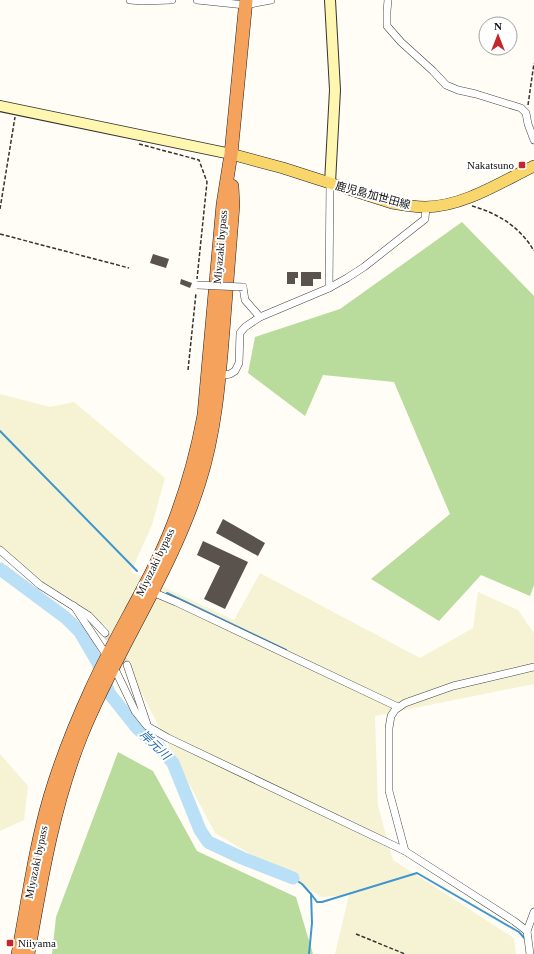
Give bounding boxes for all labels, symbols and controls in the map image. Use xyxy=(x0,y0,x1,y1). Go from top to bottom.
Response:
north arrow xyxy=(478,16,518,56)
text: N xyxy=(494,20,502,32)
place label: Nakatsuno xyxy=(467,159,514,171)
marker: Nakatsuno xyxy=(517,160,527,170)
street label: 鹿児島加世田線 xyxy=(334,179,412,211)
street label: Miyazaki bypass xyxy=(211,210,229,284)
street label: Miyazaki bypass xyxy=(133,526,177,598)
water label: 岸元川 xyxy=(137,727,174,764)
street label: Miyazaki bypass xyxy=(22,824,50,900)
place label: Niiyama xyxy=(18,937,56,949)
marker: Niiyama xyxy=(5,938,15,948)

